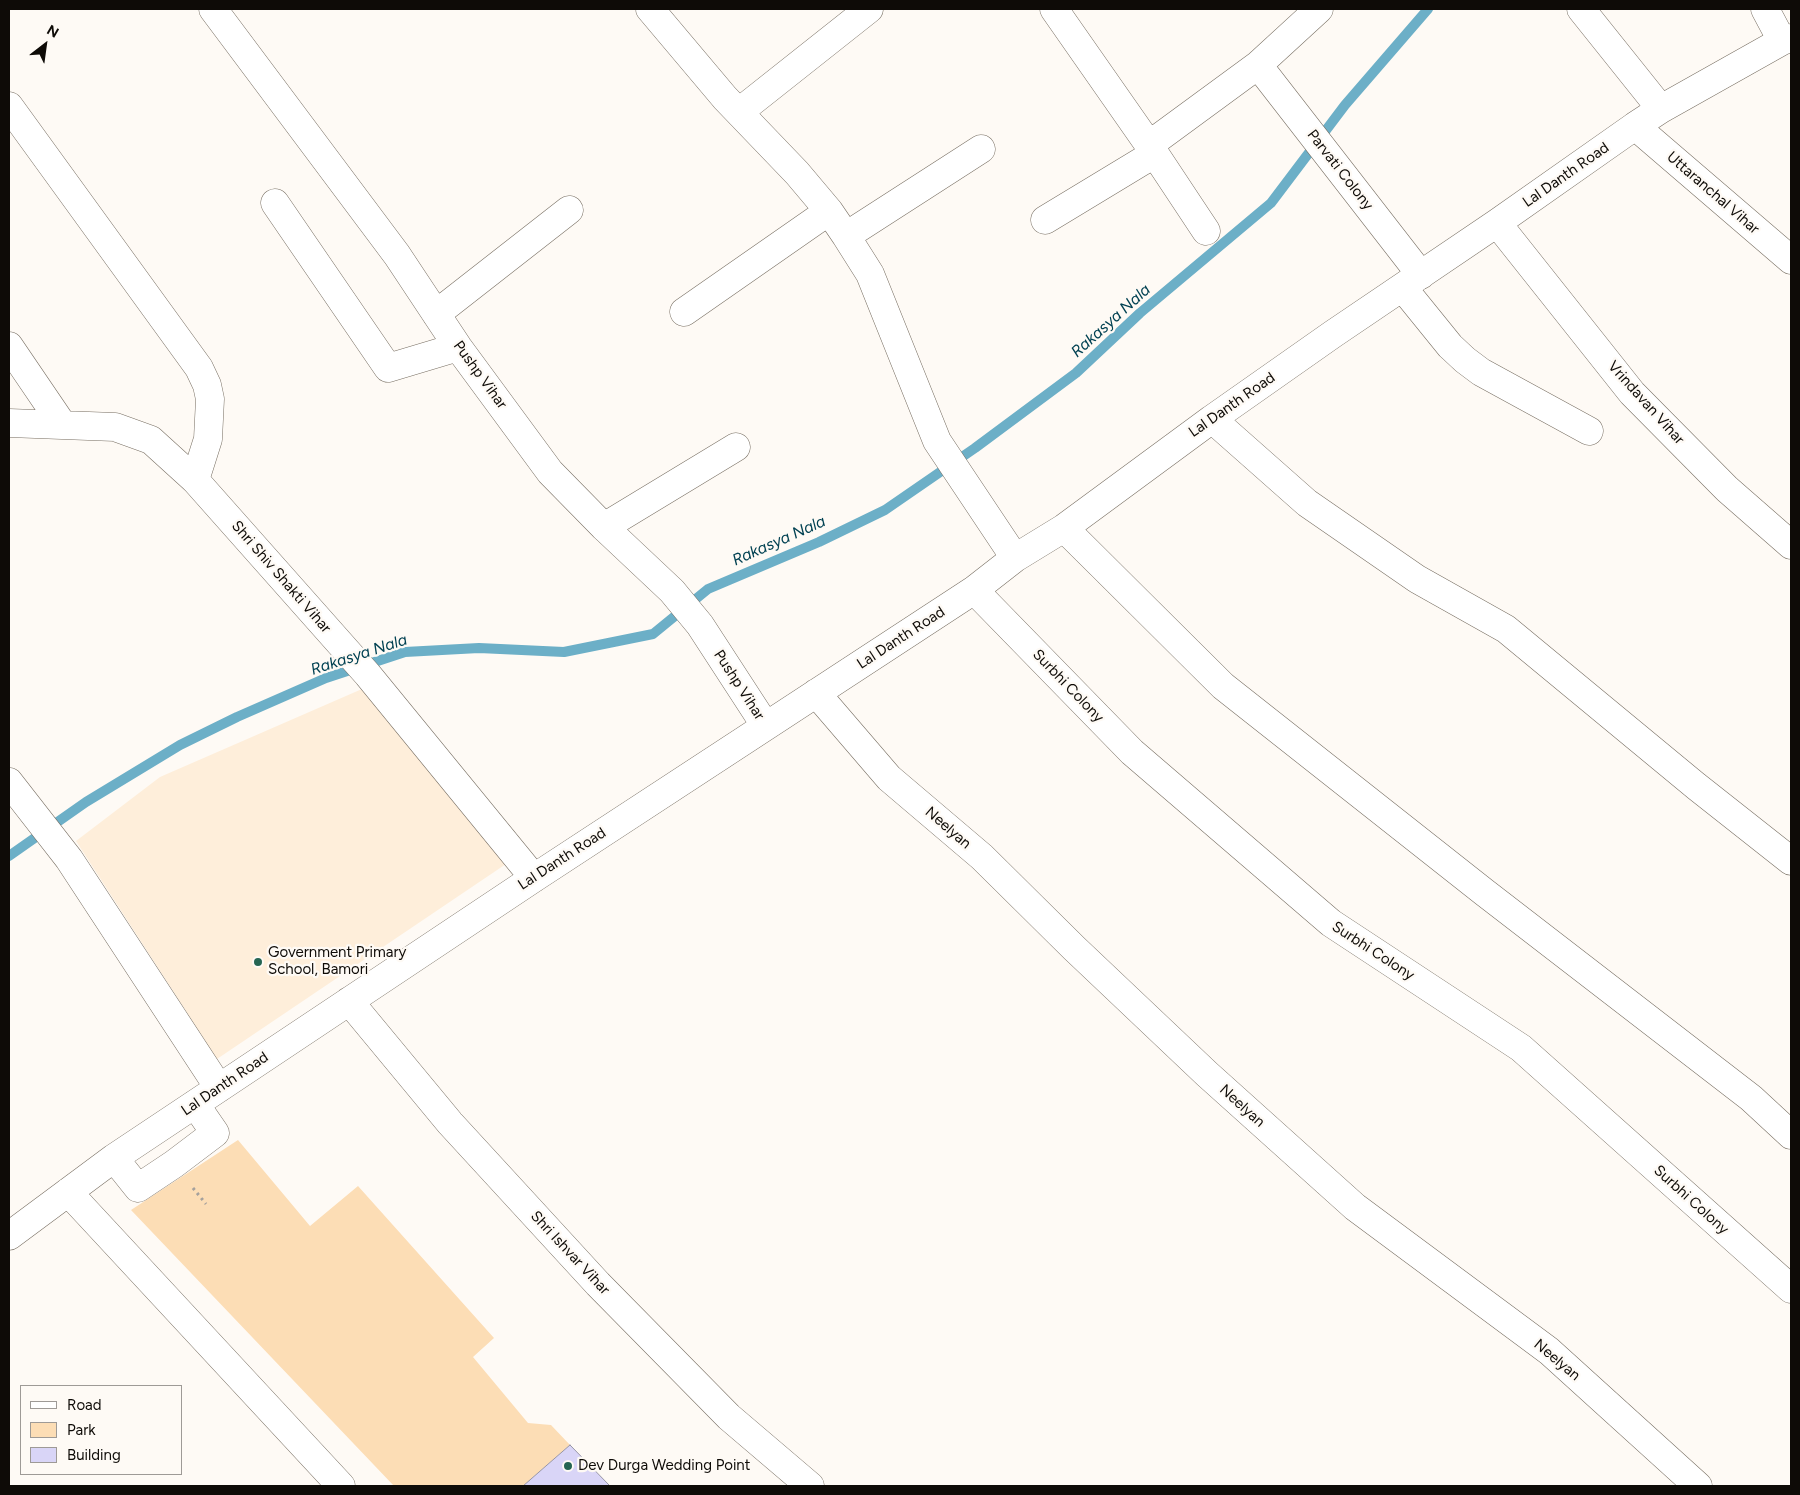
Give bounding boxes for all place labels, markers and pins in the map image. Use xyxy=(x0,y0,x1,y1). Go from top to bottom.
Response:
place label: Government Primary School, Bamori xyxy=(268,944,406,979)
marker: Government Primary School, Bamori xyxy=(252,956,264,968)
place label: Dev Durga Wedding Point xyxy=(578,1457,750,1475)
marker: Dev Durga Wedding Point xyxy=(562,1460,574,1472)

